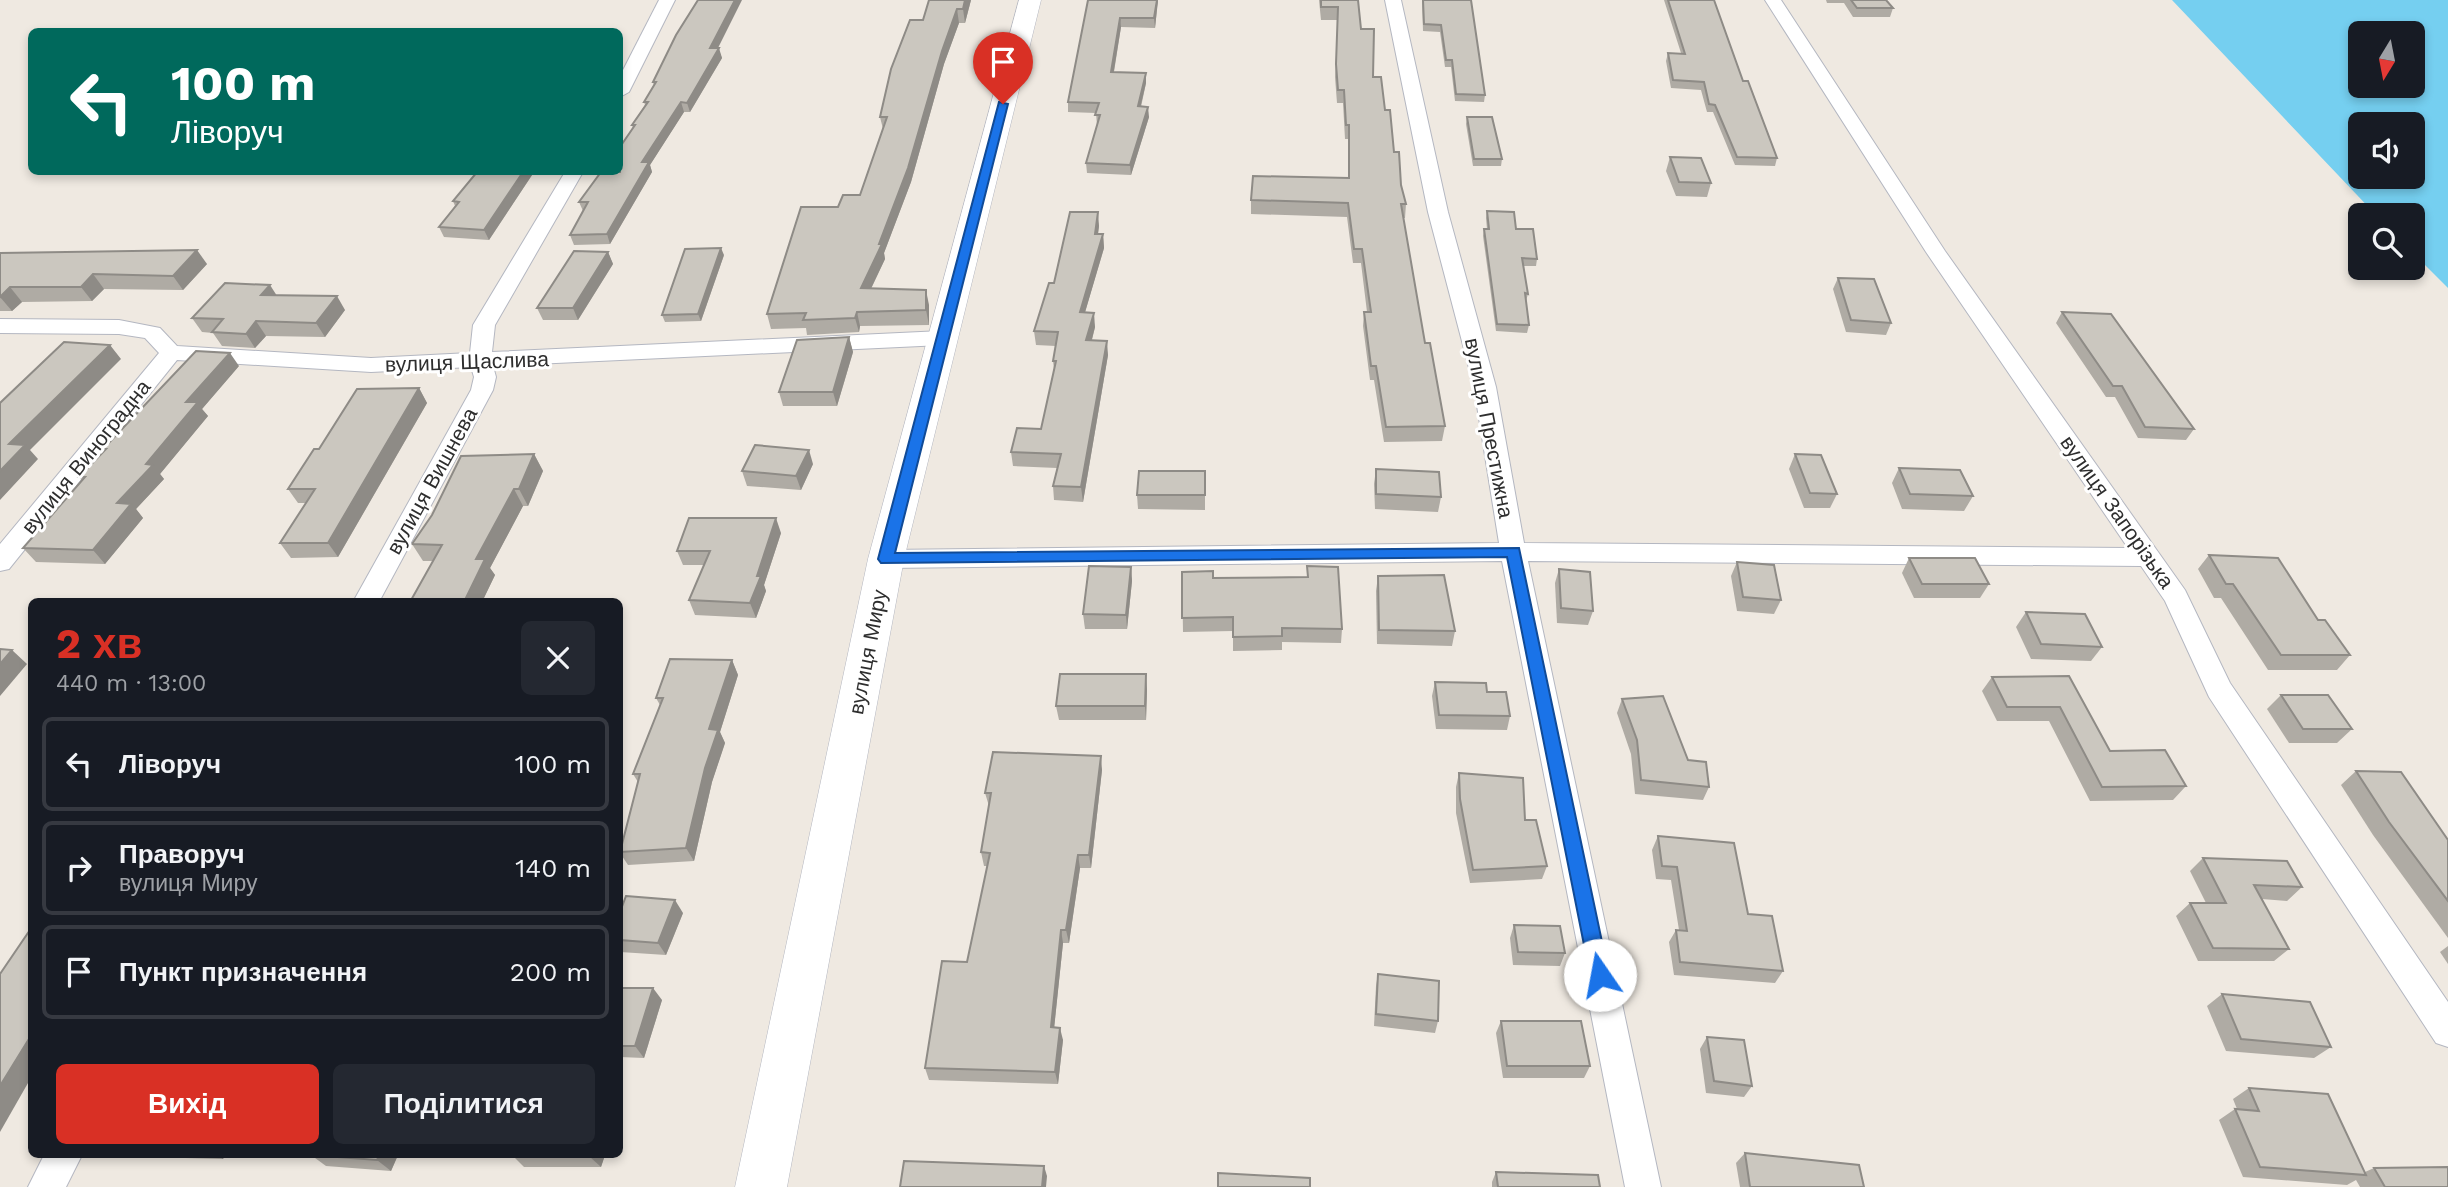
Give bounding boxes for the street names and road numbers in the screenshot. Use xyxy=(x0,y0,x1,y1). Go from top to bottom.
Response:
street label: вулиця Престижна xyxy=(1460,336,1519,520)
street label: вулиця Щаслива xyxy=(385,346,550,377)
street label: вулиця Виноградна xyxy=(16,374,156,539)
street label: вулиця Вишнева xyxy=(381,403,482,558)
street label: вулиця Запорізька xyxy=(2055,430,2180,593)
street label: вулиця Миру xyxy=(843,587,892,716)

